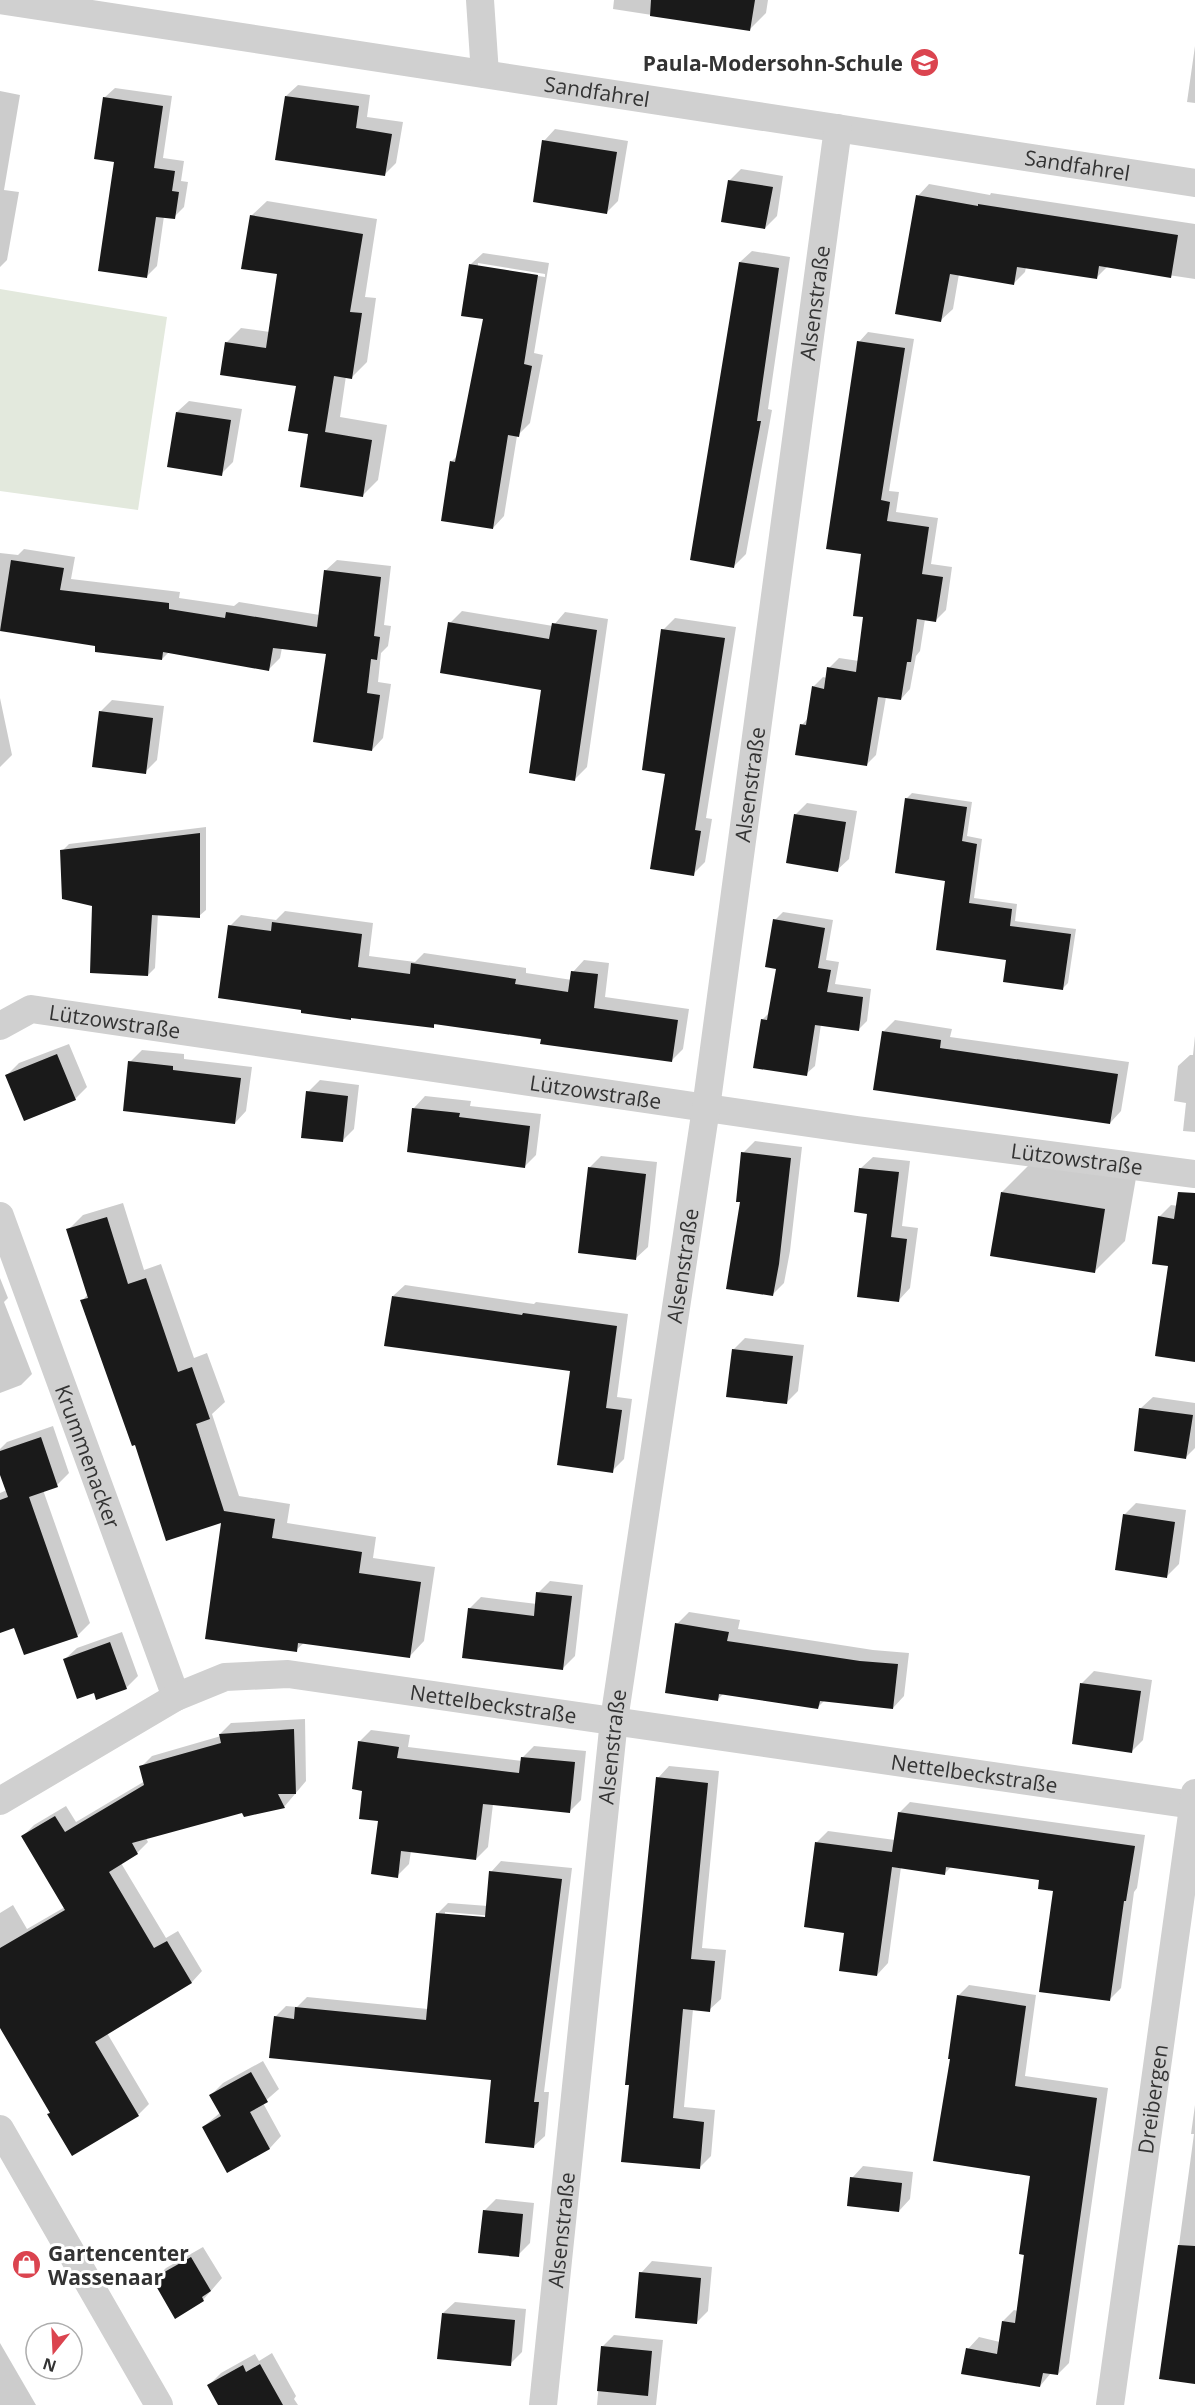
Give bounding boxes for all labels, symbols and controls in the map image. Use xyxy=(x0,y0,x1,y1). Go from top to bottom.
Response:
school or university icon: Paula-Modersohn-Schule xyxy=(908,47,940,79)
place label: Paula-Modersohn-Schule xyxy=(643,49,903,77)
street label: Sandfahrel xyxy=(542,70,652,113)
street label: Sandfahrel xyxy=(1023,143,1132,187)
street label: Alsenstraße xyxy=(793,243,836,362)
street label: Alsenstraße xyxy=(728,725,771,844)
street label: Lützowstraße xyxy=(47,998,182,1045)
street label: Lützowstraße xyxy=(528,1068,663,1115)
street label: Lützowstraße xyxy=(1009,1136,1145,1181)
street label: Alsenstraße xyxy=(660,1206,705,1325)
street label: Krummenacker xyxy=(49,1381,127,1533)
street label: Nettelbeckstraße xyxy=(408,1678,579,1730)
street label: Alsenstraße xyxy=(591,1687,632,1806)
street label: Nettelbeckstraße xyxy=(889,1747,1060,1799)
street label: Dreibergen xyxy=(1131,2042,1174,2155)
street label: Alsenstraße xyxy=(541,2171,581,2289)
place label: Gartencenter Wassenaar xyxy=(48,2239,189,2291)
shop icon: Gartencenter Wassenaar xyxy=(11,2249,43,2281)
north arrow xyxy=(24,2321,84,2381)
text: N xyxy=(40,2353,59,2378)

